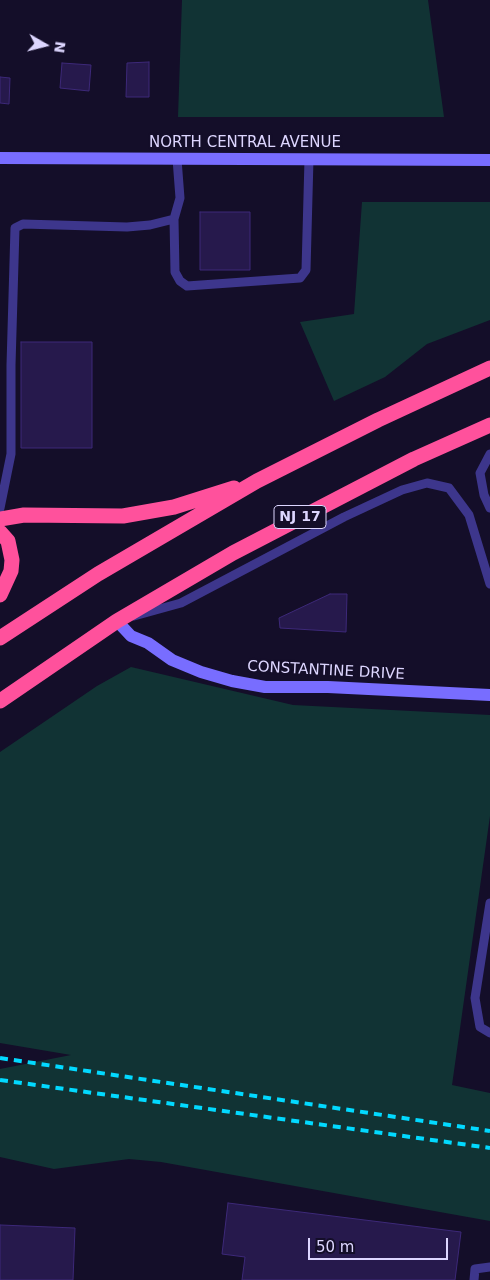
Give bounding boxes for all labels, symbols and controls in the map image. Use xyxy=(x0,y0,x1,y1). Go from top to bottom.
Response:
north arrow xyxy=(20,20,70,70)
text: N xyxy=(51,40,69,54)
street label: NORTH CENTRAL AVENUE xyxy=(149,134,341,152)
road number: NJ 17 xyxy=(274,506,326,528)
street label: CONSTANTINE DRIVE xyxy=(247,658,405,684)
scale bar xyxy=(310,1228,450,1260)
text: 50 m xyxy=(316,1238,354,1256)

